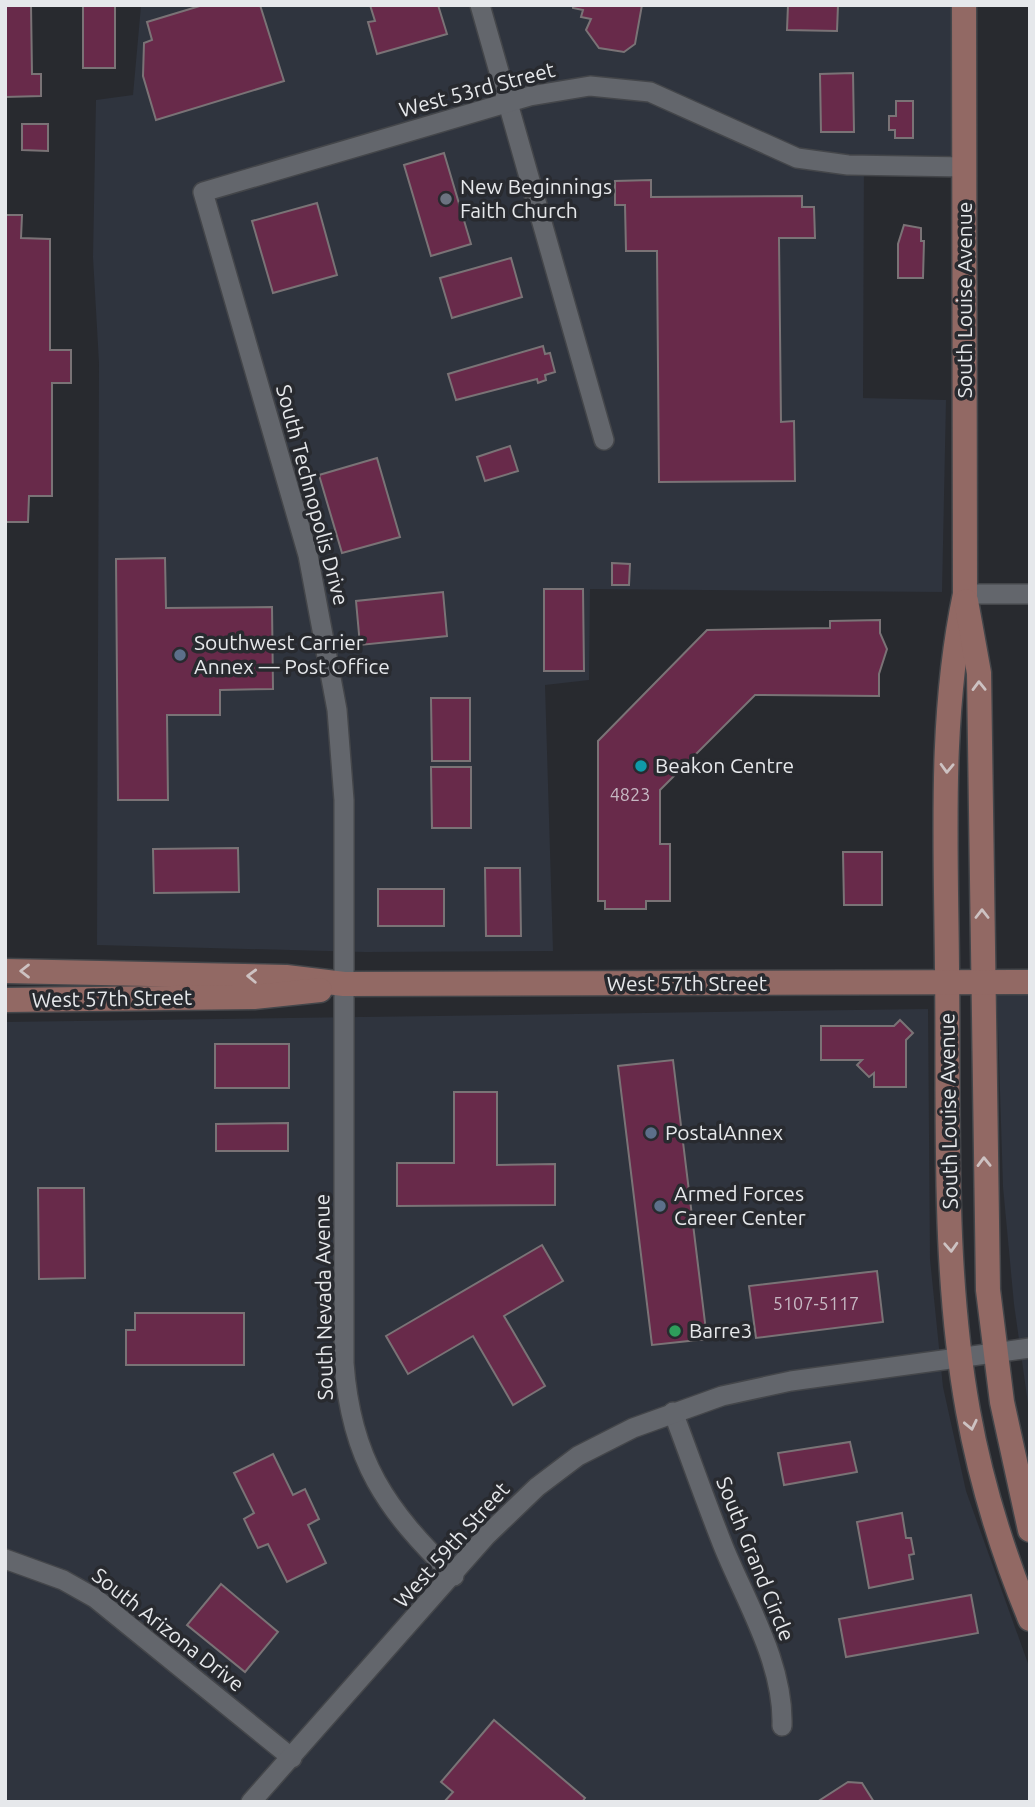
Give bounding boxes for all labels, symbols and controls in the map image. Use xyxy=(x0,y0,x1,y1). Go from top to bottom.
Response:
street label: West 53rd Street xyxy=(396,57,557,121)
place label: New Beginnings Faith Church xyxy=(460,174,612,222)
marker: New Beginnings Faith Church xyxy=(438,191,454,207)
street label: South Louise Avenue xyxy=(952,202,976,398)
street label: South Technopolis Drive xyxy=(272,382,354,608)
place label: Southwest Carrier Annex — Post Office xyxy=(194,630,390,678)
marker: Southwest Carrier Annex — Post Office xyxy=(172,647,188,663)
one-way arrow xyxy=(971,681,987,691)
place label: Beakon Centre xyxy=(655,753,794,777)
marker: Beakon Centre xyxy=(633,758,649,774)
one-way arrow xyxy=(939,763,954,774)
house number: 4823 xyxy=(610,784,650,804)
one-way arrow xyxy=(974,908,990,919)
one-way arrow xyxy=(19,963,29,979)
one-way arrow xyxy=(246,968,257,983)
street label: West 57th Street xyxy=(607,971,767,995)
street label: West 57th Street xyxy=(32,985,192,1011)
street label: South Louise Avenue xyxy=(934,1012,962,1210)
place label: PostalAnnex xyxy=(665,1120,783,1144)
marker: PostalAnnex xyxy=(643,1125,659,1141)
one-way arrow xyxy=(977,1157,992,1168)
place label: Armed Forces Career Center xyxy=(674,1181,806,1229)
street label: South Nevada Avenue xyxy=(309,1194,337,1401)
marker: Armed Forces Career Center xyxy=(652,1198,668,1214)
one-way arrow xyxy=(943,1242,958,1253)
house number: 5107-5117 xyxy=(773,1293,859,1313)
place label: Barre3 xyxy=(689,1318,752,1342)
marker: Barre3 xyxy=(667,1323,683,1339)
one-way arrow xyxy=(962,1419,977,1431)
street label: South Grand Circle xyxy=(712,1473,800,1644)
street label: West 59th Street xyxy=(389,1477,514,1612)
street label: South Arizona Drive xyxy=(88,1562,249,1696)

